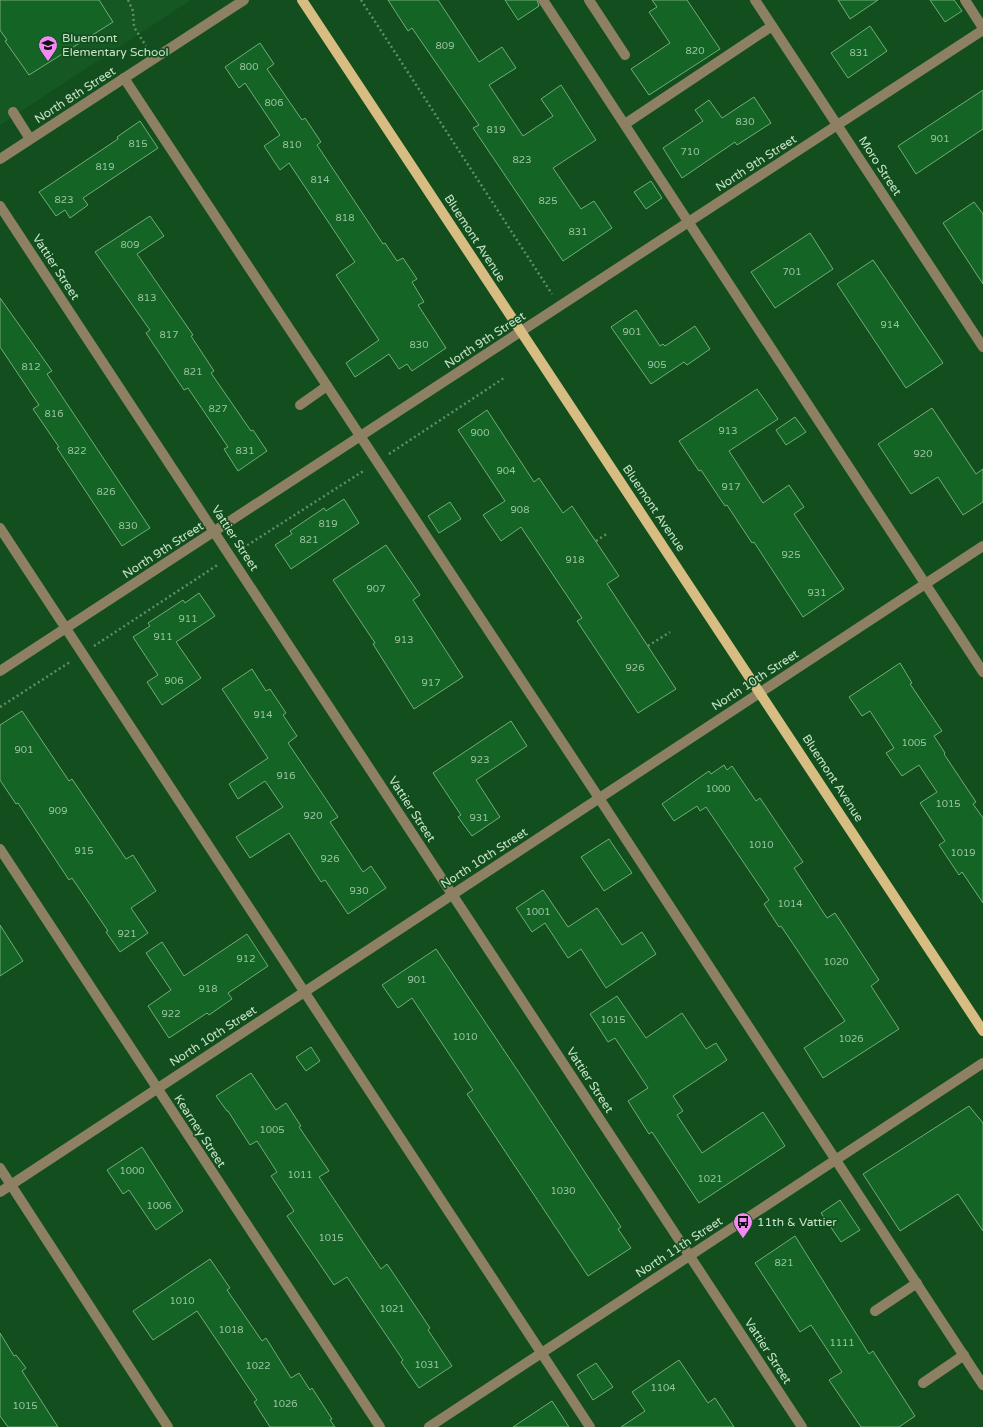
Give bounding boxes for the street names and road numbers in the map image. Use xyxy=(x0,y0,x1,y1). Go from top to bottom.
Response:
street label: North 8th Street xyxy=(32,64,118,126)
street label: North 9th Street xyxy=(713,132,799,194)
street label: Moro Street xyxy=(856,134,905,199)
street label: Bluemont Avenue xyxy=(442,192,509,285)
street label: Vattier Street xyxy=(30,232,83,303)
street label: North 9th Street xyxy=(442,309,528,371)
street label: Bluemont Avenue xyxy=(620,462,688,554)
street label: Vattier Street xyxy=(209,503,262,574)
street label: North 9th Street xyxy=(120,519,206,581)
street label: North 10th Street xyxy=(709,646,801,713)
street label: Bluemont Avenue xyxy=(800,732,867,825)
street label: Vattier Street xyxy=(386,774,439,845)
street label: North 10th Street xyxy=(438,824,530,891)
street label: North 10th Street xyxy=(167,1002,259,1069)
street label: Vattier Street xyxy=(564,1045,617,1116)
street label: Kearney Street xyxy=(171,1092,229,1170)
street label: North 11th Street xyxy=(633,1213,725,1280)
street label: Vattier Street xyxy=(742,1316,795,1387)

